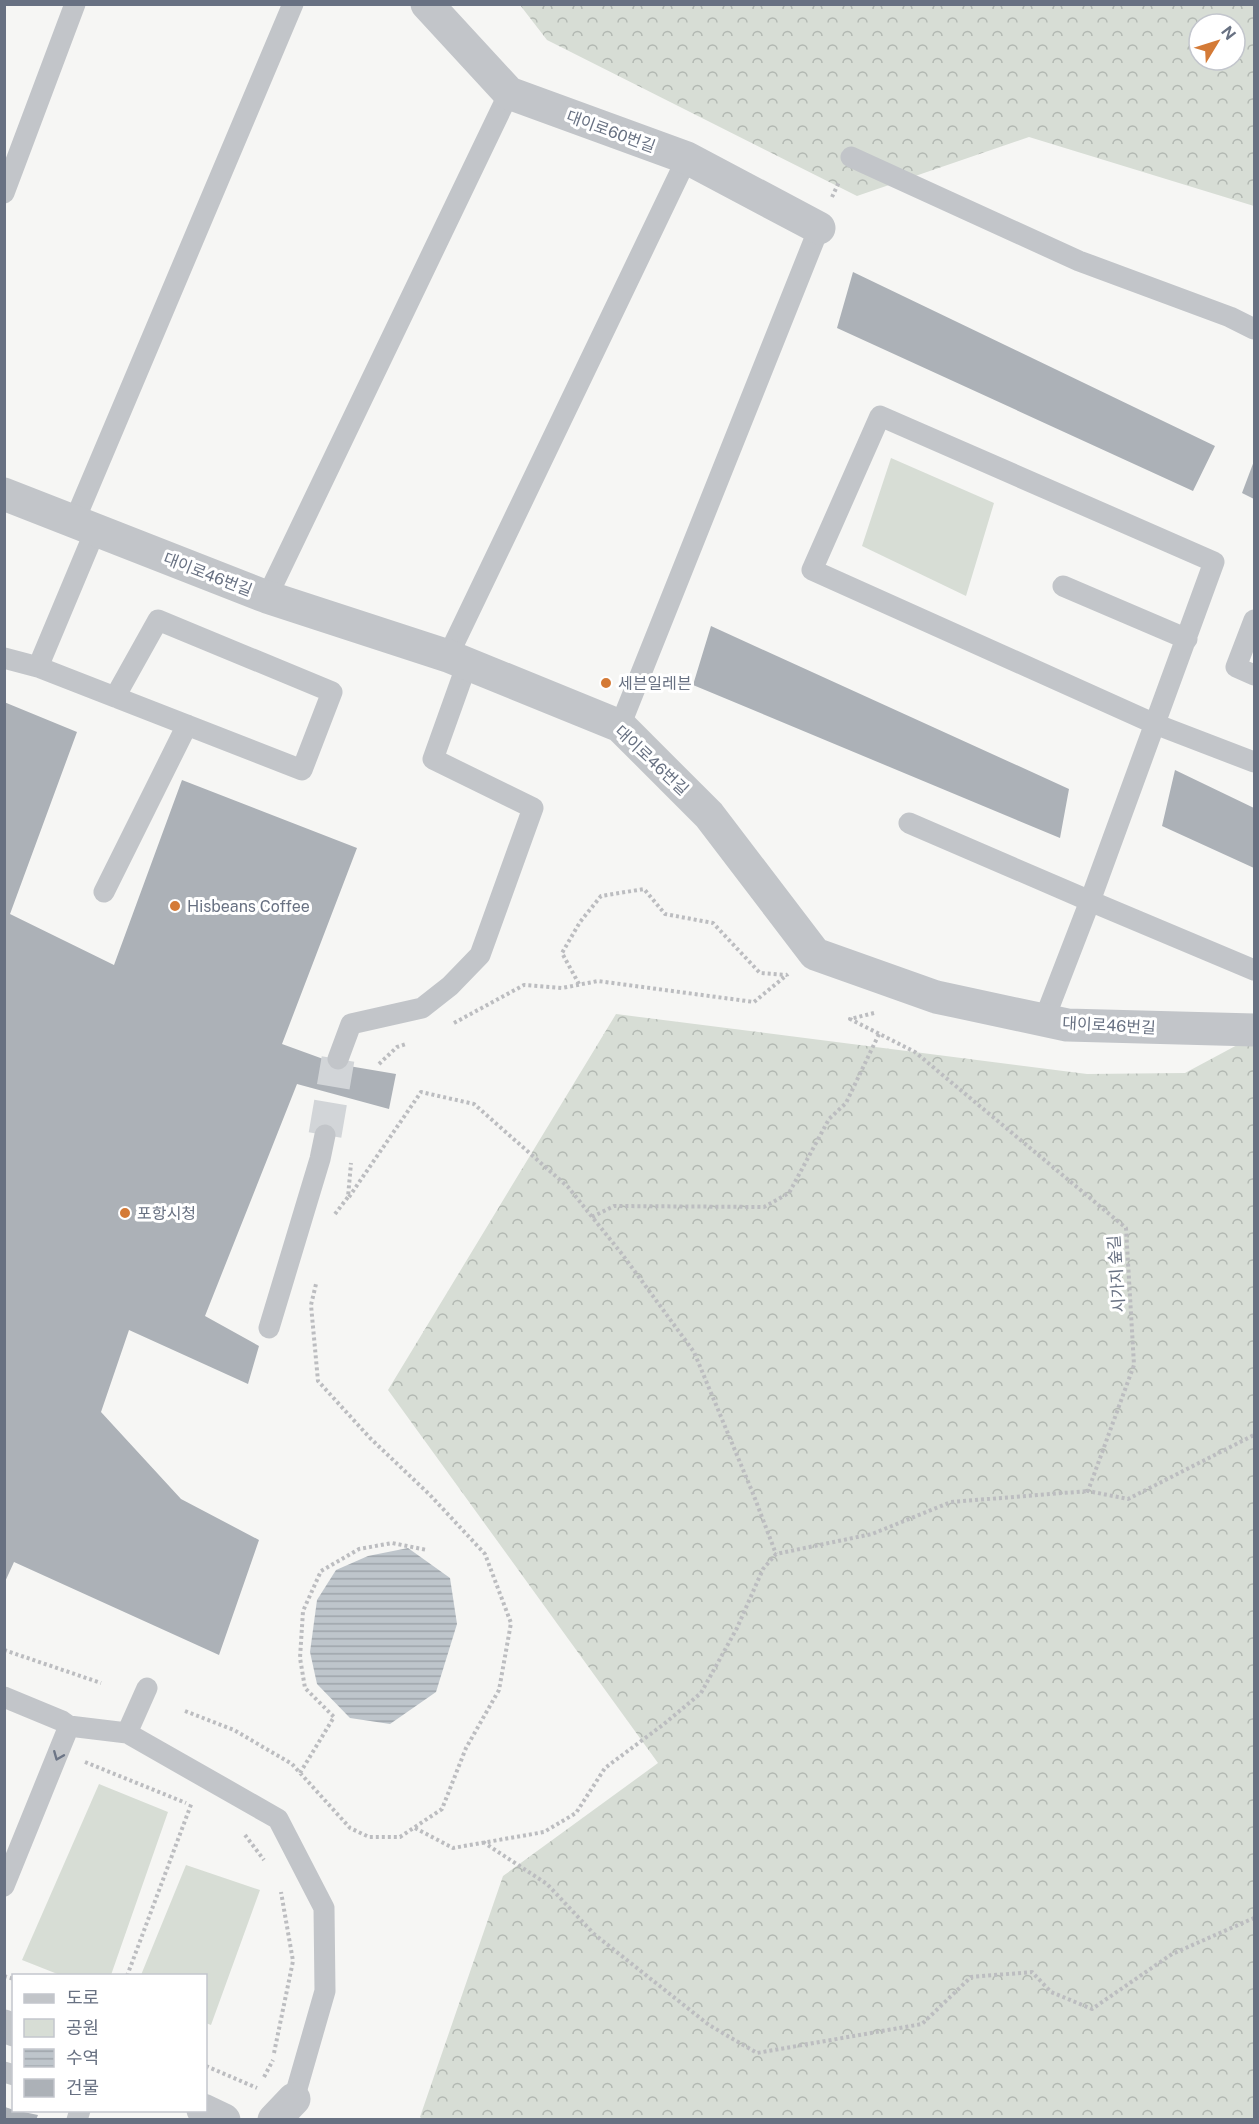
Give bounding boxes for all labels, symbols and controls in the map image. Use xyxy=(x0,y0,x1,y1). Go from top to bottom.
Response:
north arrow xyxy=(1187,12,1247,72)
text: N xyxy=(1217,22,1240,44)
street label: 대이로60번길 xyxy=(564,107,658,156)
street label: 대이로46번길 xyxy=(161,549,255,600)
place label: 세븐일레븐 xyxy=(618,674,692,693)
marker: 세븐일레븐 xyxy=(599,676,613,690)
street label: 대이로46번길 xyxy=(611,721,692,799)
place label: Hisbeans Coffee xyxy=(187,897,310,916)
marker: Hisbeans Coffee xyxy=(168,899,182,913)
street label: 대이로46번길 xyxy=(1062,1014,1156,1037)
place label: 포항시청 xyxy=(137,1204,196,1223)
marker: 포항시청 xyxy=(118,1206,132,1220)
street label: 시가지 숲길 xyxy=(1104,1235,1129,1313)
one-way arrow xyxy=(52,1750,65,1761)
legend xyxy=(12,1974,207,2112)
text: 도로 xyxy=(66,1987,99,2008)
text: 공원 xyxy=(66,2017,99,2038)
text: 수역 xyxy=(66,2047,99,2068)
text: 건물 xyxy=(66,2077,99,2098)

